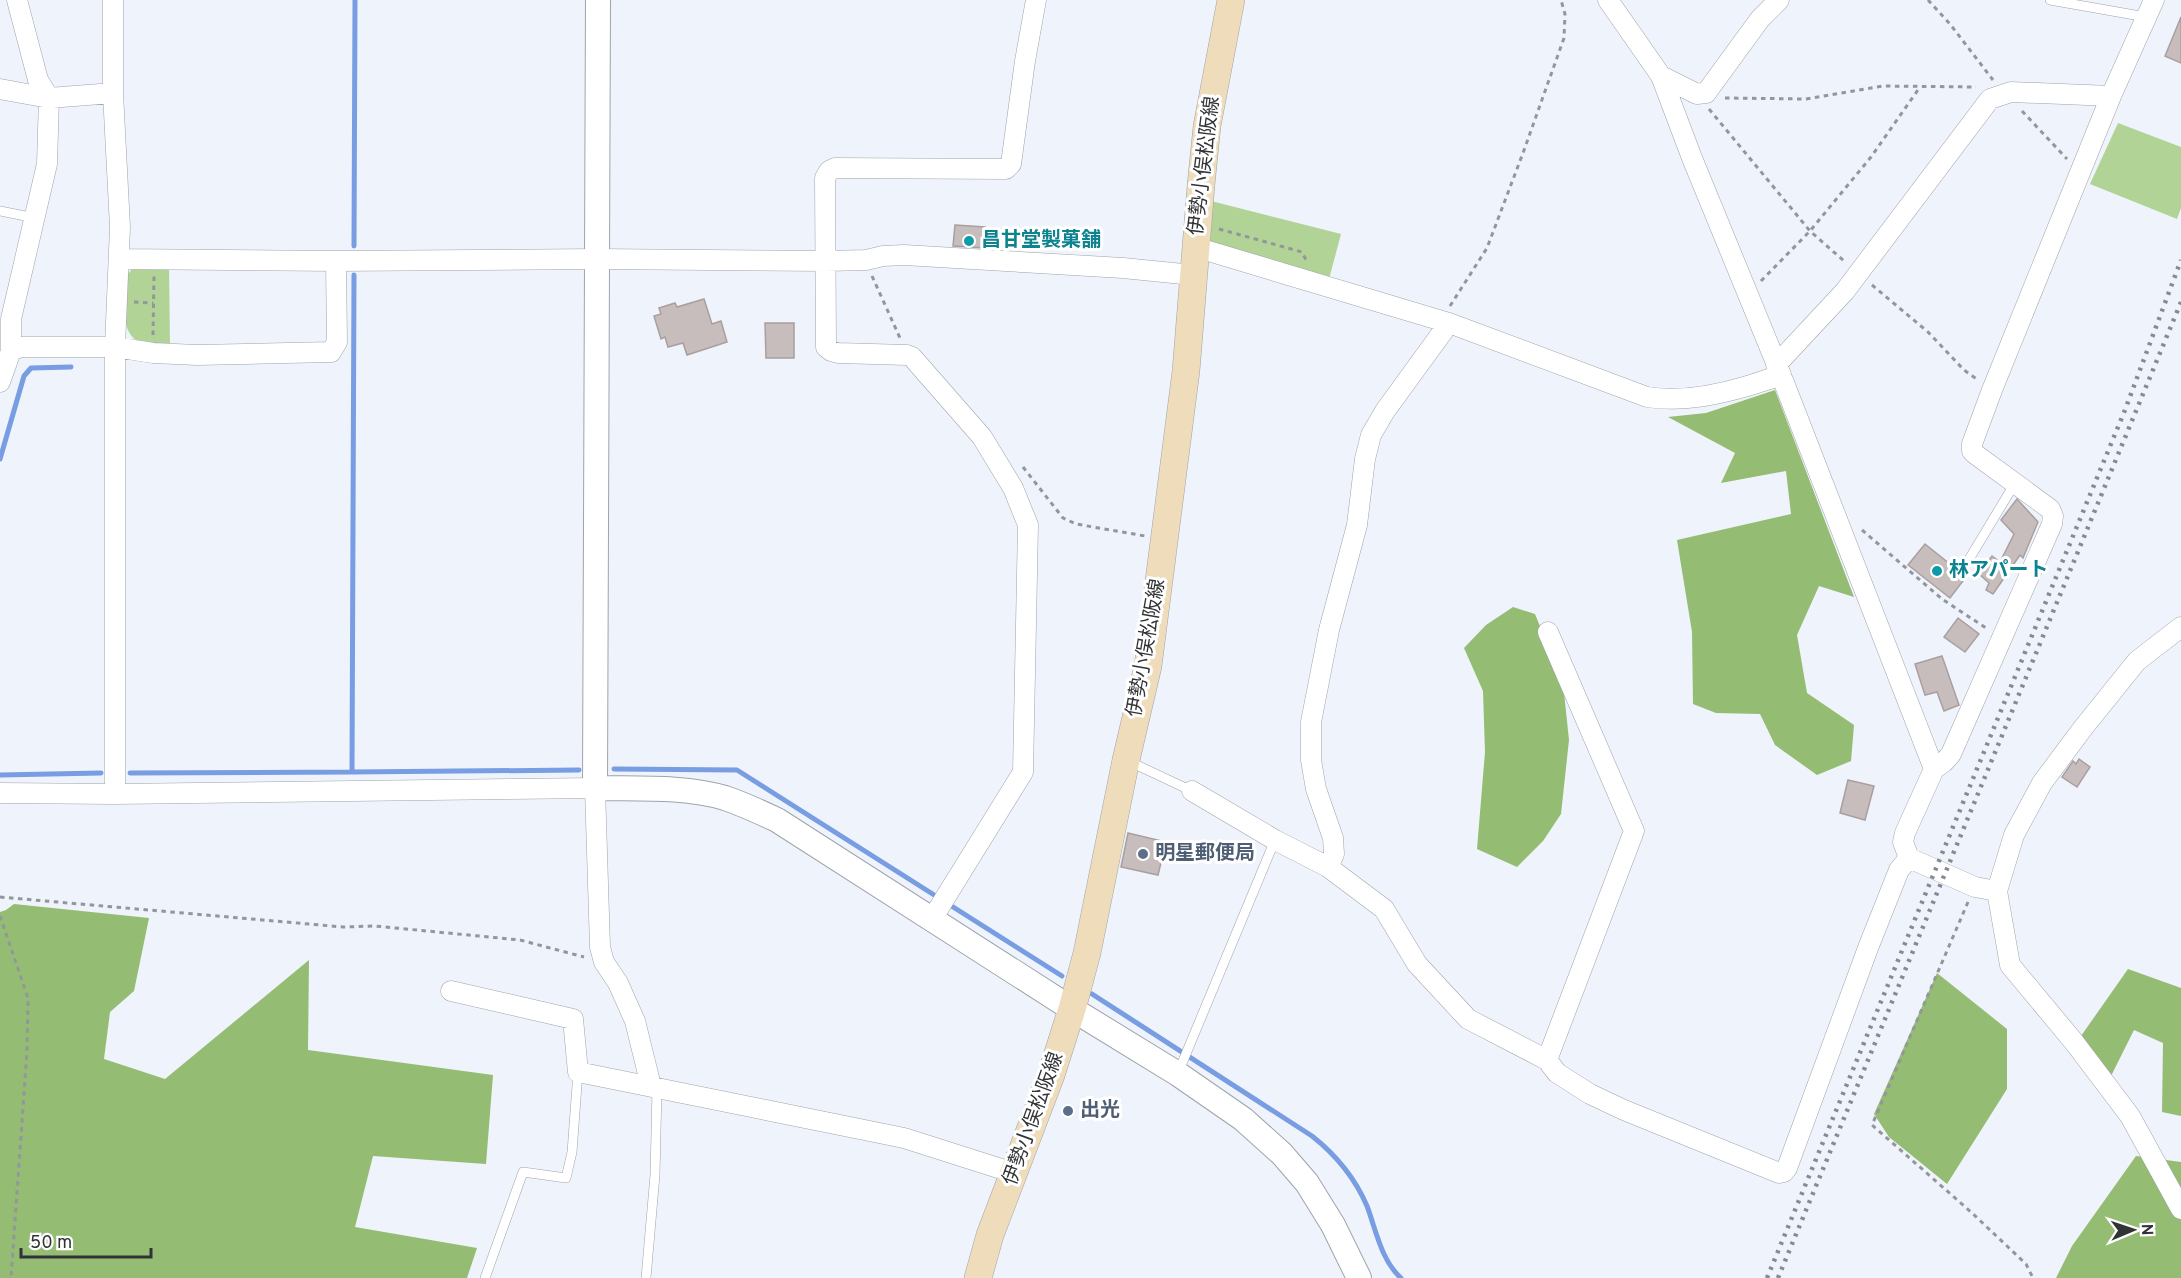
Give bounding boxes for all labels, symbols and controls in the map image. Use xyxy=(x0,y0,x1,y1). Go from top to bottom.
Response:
street label: 伊勢小俣松阪線 xyxy=(1184,95,1226,237)
place label: 昌甘堂製菓舗 xyxy=(981,228,1101,254)
marker: 昌甘堂製菓舗 xyxy=(962,234,976,248)
place label: 林アパート xyxy=(1949,558,2049,584)
marker: 林アパート xyxy=(1930,564,1944,578)
street label: 伊勢小俣松阪線 xyxy=(1122,577,1172,719)
place label: 明星郵便局 xyxy=(1155,841,1255,867)
marker: 明星郵便局 xyxy=(1136,847,1150,861)
street label: 伊勢小俣松阪線 xyxy=(998,1049,1070,1189)
place label: 出光 xyxy=(1080,1098,1120,1124)
marker: 出光 xyxy=(1061,1104,1075,1118)
north arrow xyxy=(2103,1200,2163,1260)
scale bar xyxy=(21,1221,152,1259)
text: N xyxy=(2136,1223,2156,1236)
text: 50 m xyxy=(30,1232,72,1255)

